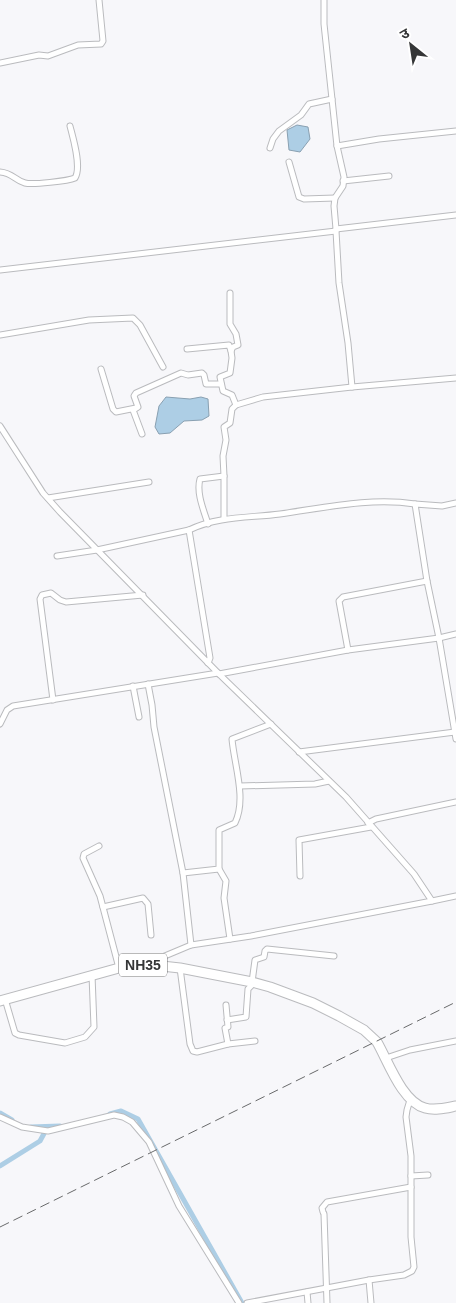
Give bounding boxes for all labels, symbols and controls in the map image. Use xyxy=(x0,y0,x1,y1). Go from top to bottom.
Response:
north arrow xyxy=(386,20,436,70)
text: उ xyxy=(397,24,413,43)
road number: NH35 xyxy=(119,954,167,976)

